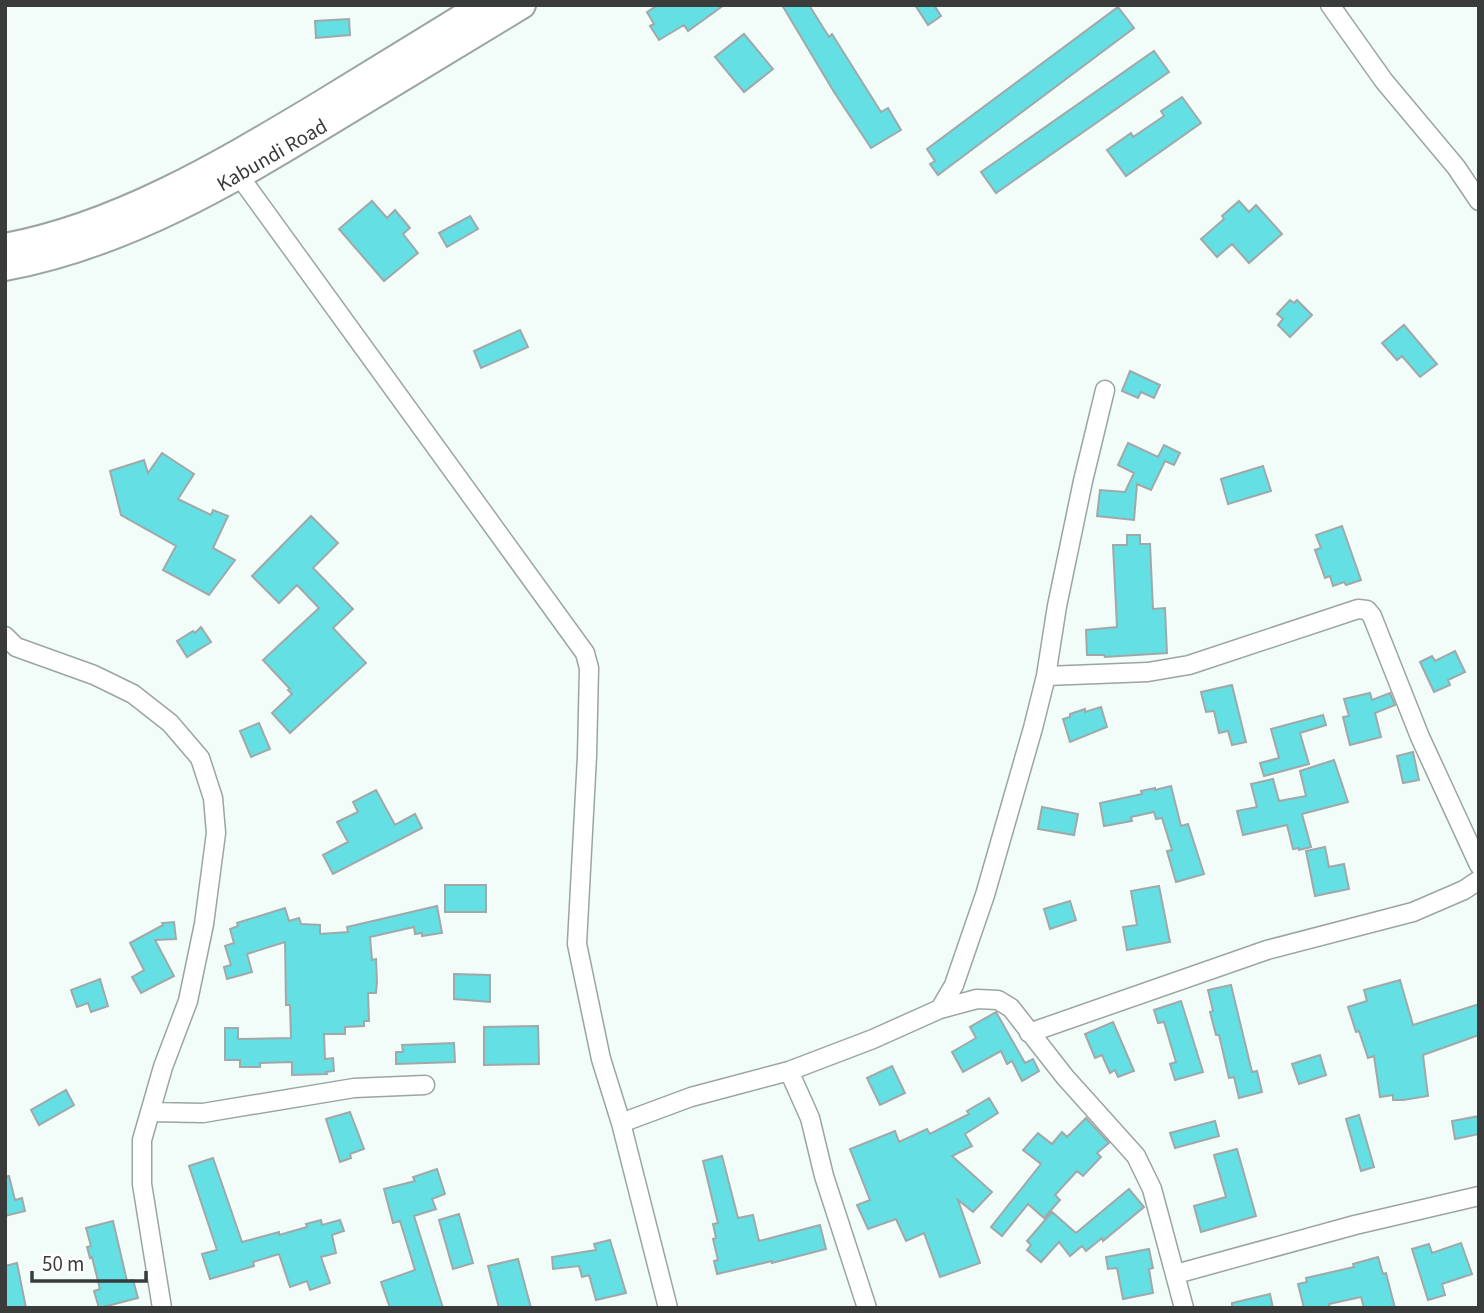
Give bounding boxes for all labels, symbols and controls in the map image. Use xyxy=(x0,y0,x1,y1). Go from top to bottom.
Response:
street label: Kabundi Road xyxy=(211,111,333,199)
scale bar xyxy=(32,1240,145,1284)
text: 50 m xyxy=(42,1249,84,1279)

